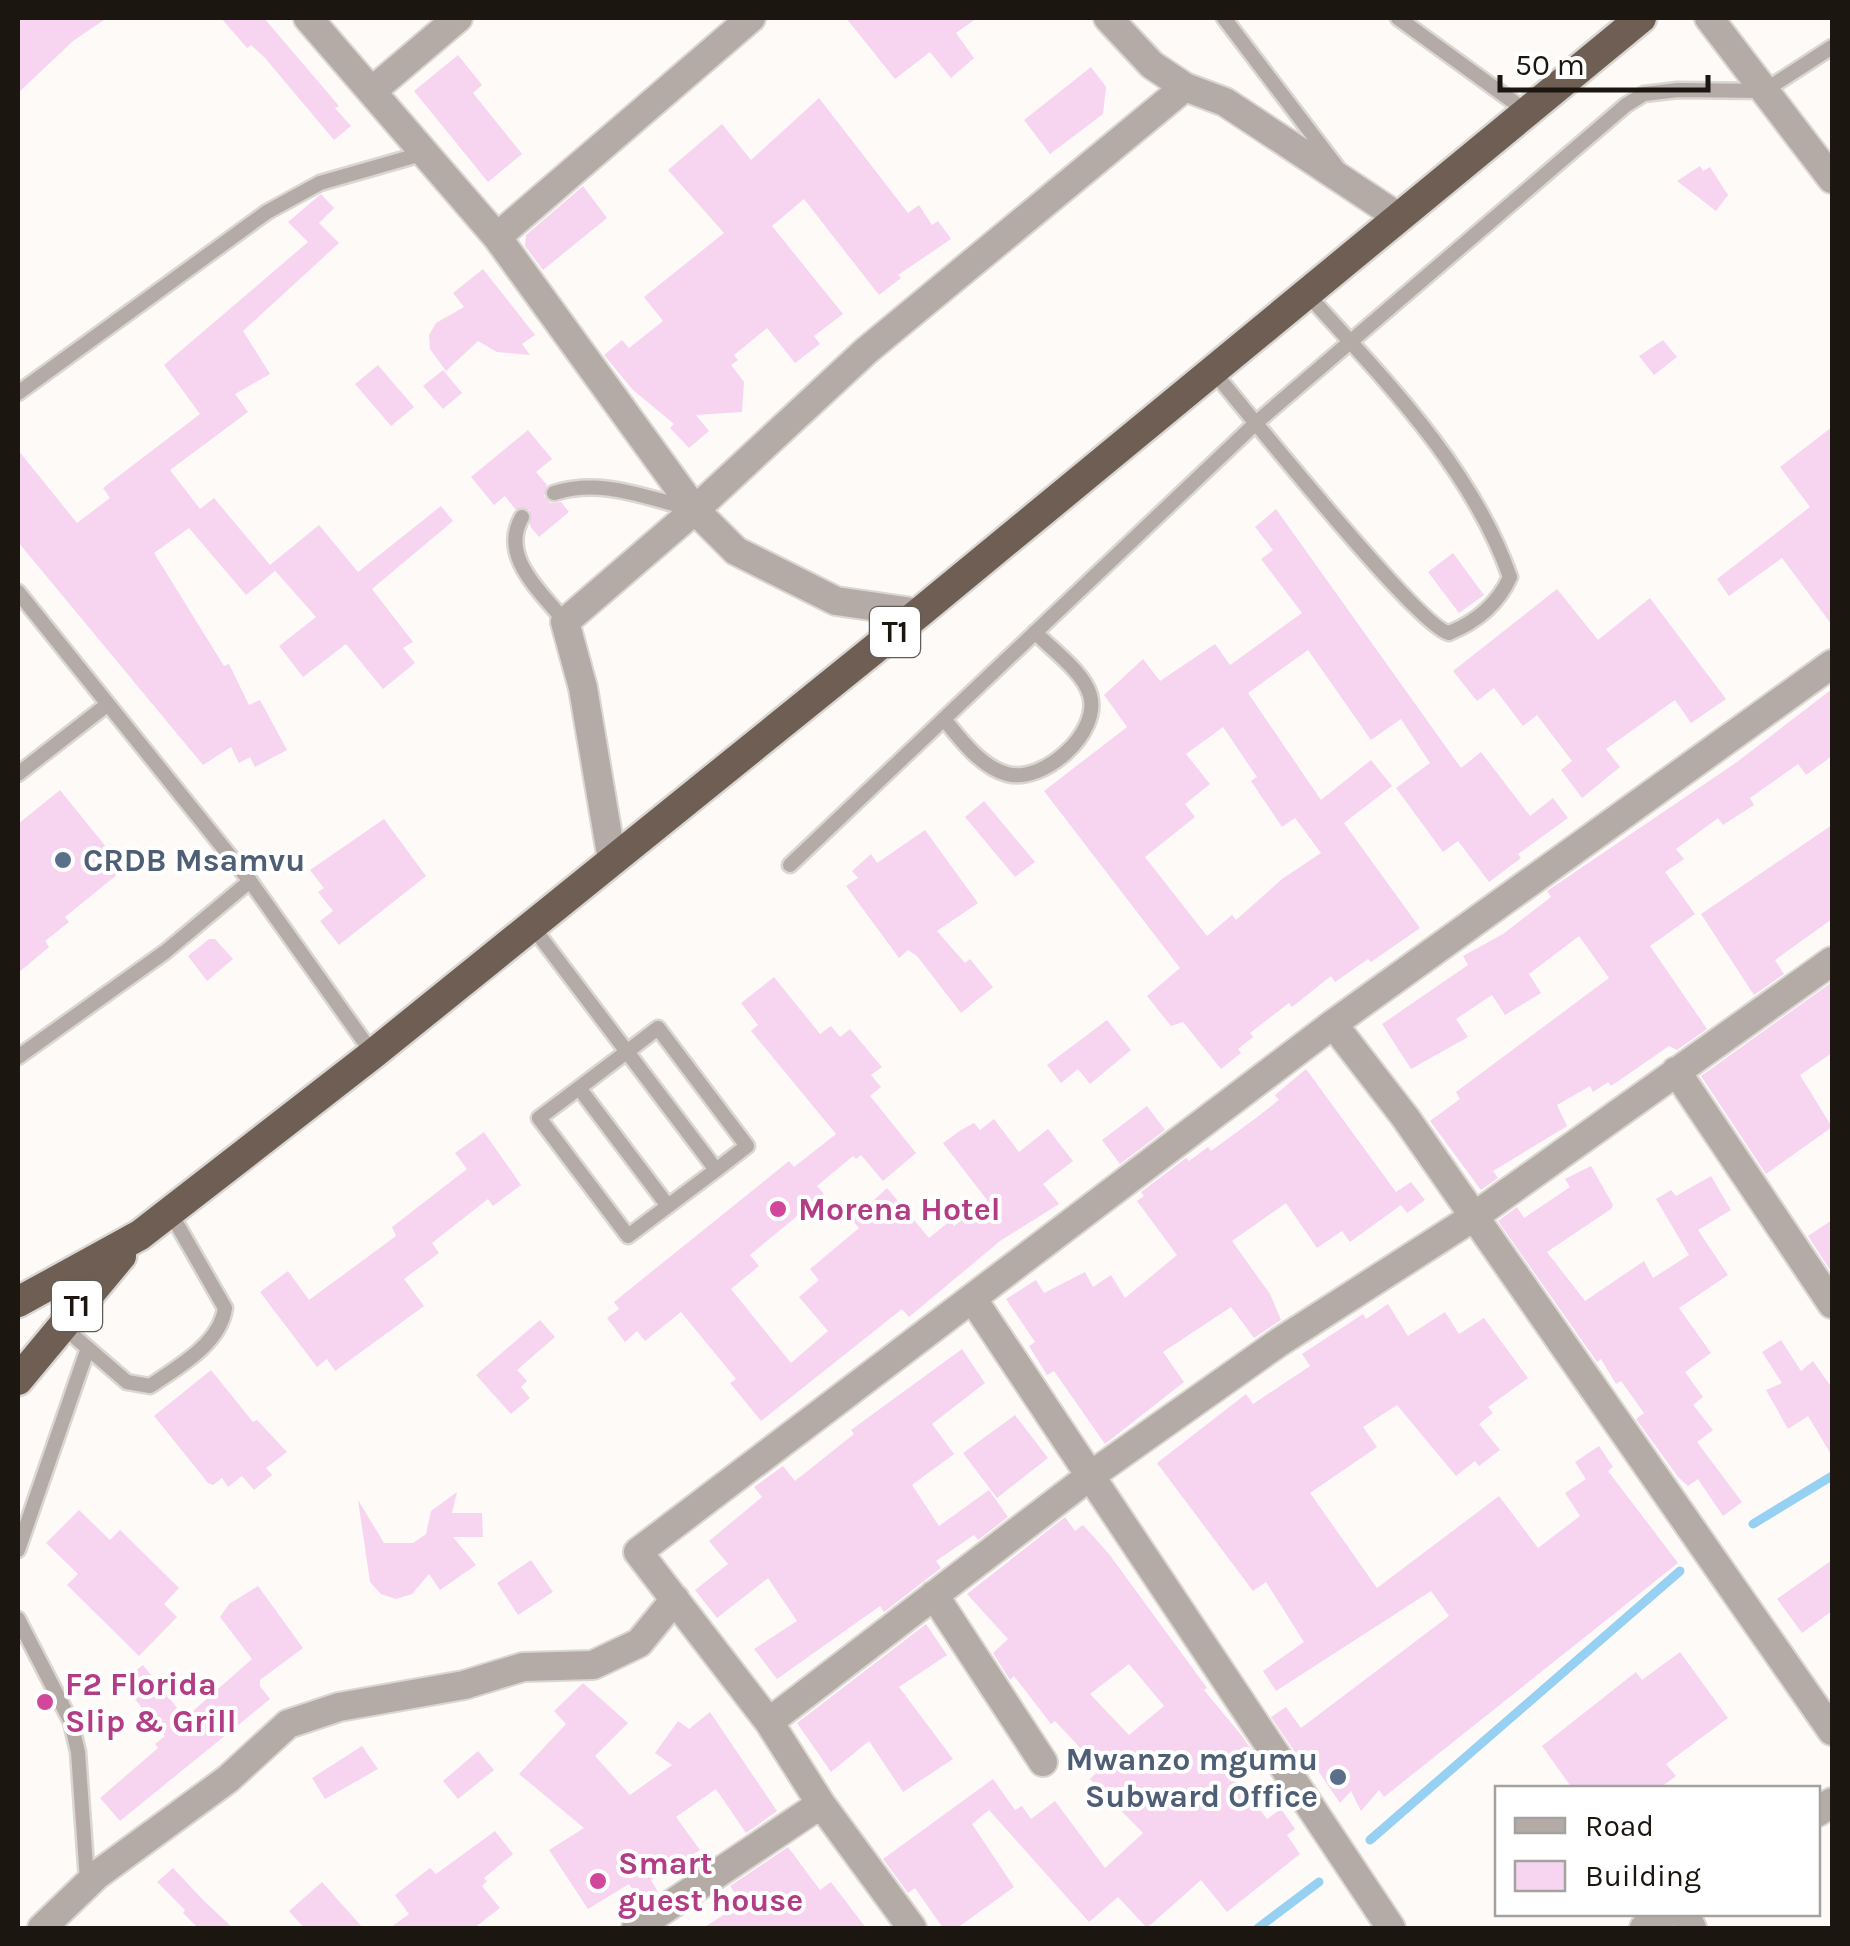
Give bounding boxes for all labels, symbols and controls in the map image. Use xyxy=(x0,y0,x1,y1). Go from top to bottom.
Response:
scale bar xyxy=(1500,30,1708,92)
text: 50 m xyxy=(1515,47,1585,83)
road number: T1 xyxy=(870,607,920,657)
place label: CRDB Msamvu xyxy=(83,842,305,879)
marker: CRDB Msamvu xyxy=(52,849,74,871)
place label: Morena Hotel xyxy=(798,1191,1000,1228)
marker: Morena Hotel xyxy=(767,1198,789,1220)
road number: T1 xyxy=(52,1281,102,1331)
place label: F2 Florida Slip & Grill xyxy=(65,1666,236,1740)
marker: F2 Florida Slip & Grill xyxy=(34,1691,56,1713)
place label: Mwanzo mgumu Subward Office xyxy=(1066,1741,1318,1815)
marker: Mwanzo mgumu Subward Office xyxy=(1327,1766,1349,1788)
legend xyxy=(1495,1786,1820,1916)
text: Road xyxy=(1585,1808,1654,1844)
place label: Smart guest house xyxy=(618,1845,803,1919)
text: Building xyxy=(1585,1858,1701,1894)
marker: Smart guest house xyxy=(587,1870,609,1892)

